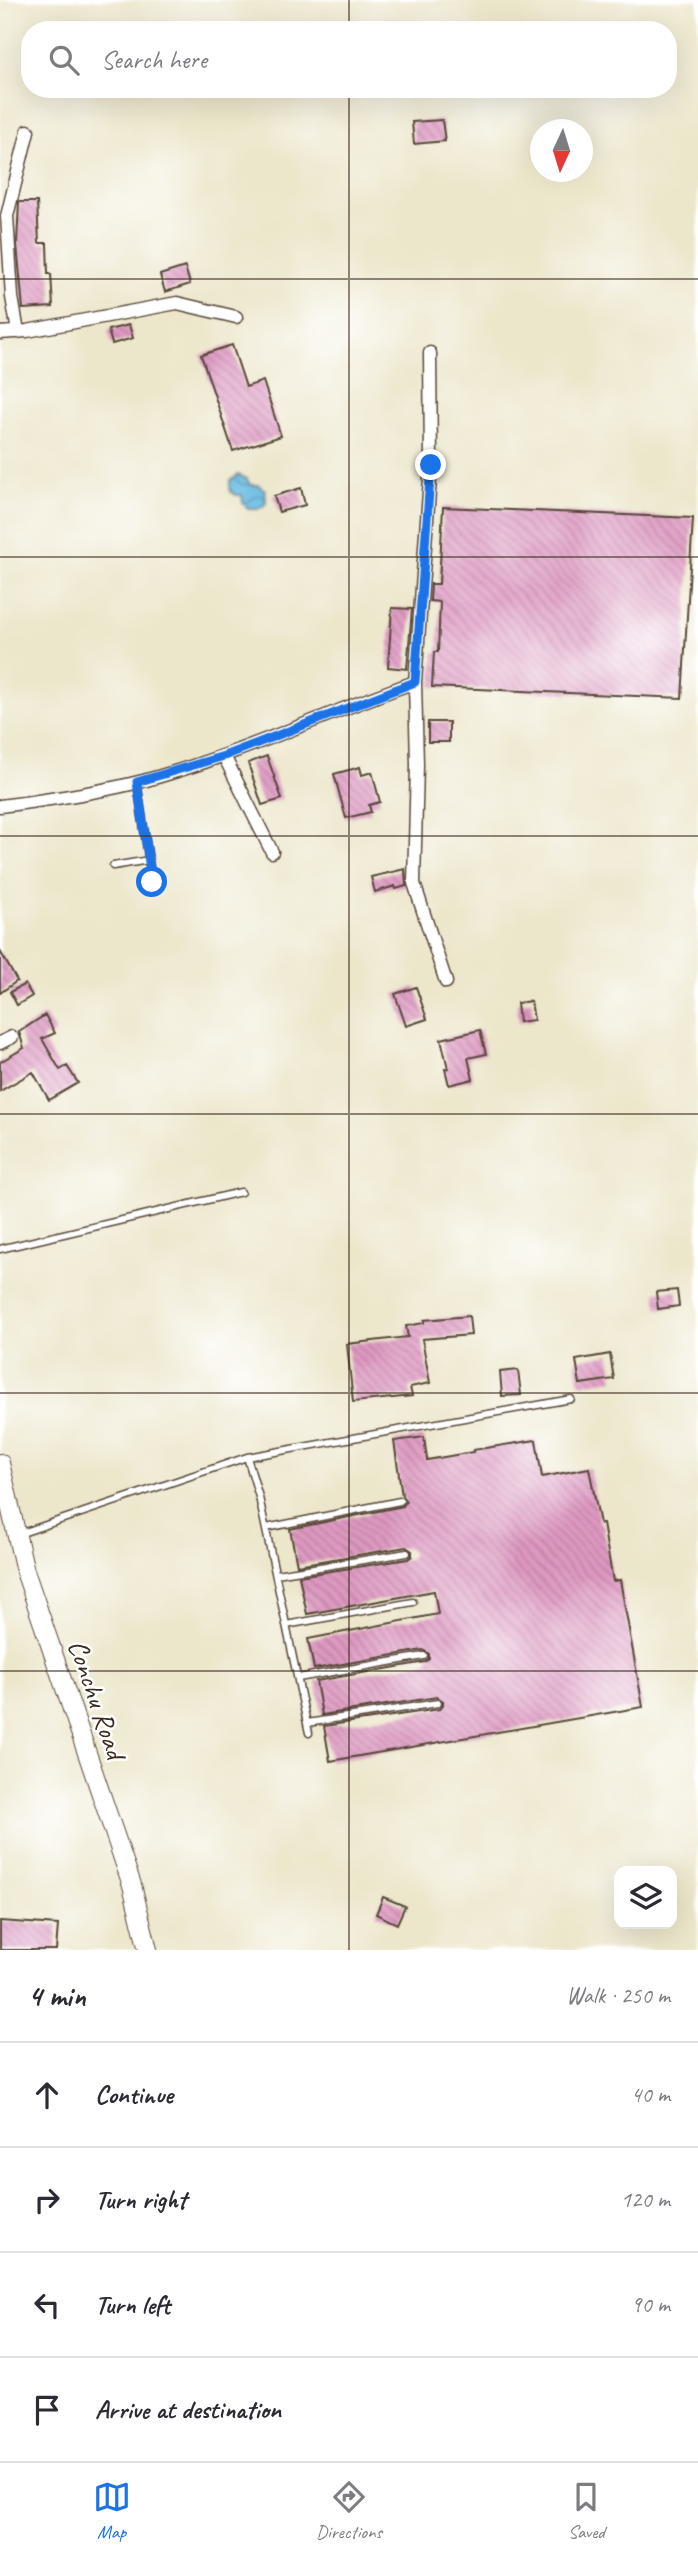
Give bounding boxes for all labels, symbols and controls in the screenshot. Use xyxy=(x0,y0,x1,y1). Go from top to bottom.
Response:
search box xyxy=(21,21,677,98)
icon: search xyxy=(45,41,83,79)
text: Search here xyxy=(101,43,207,76)
north arrow xyxy=(530,119,593,182)
route end xyxy=(415,449,446,480)
route start xyxy=(136,866,167,897)
street label: Conchu Road xyxy=(60,1635,135,1767)
map controls xyxy=(614,1866,677,1929)
button: layers xyxy=(614,1866,677,1929)
text: 4 min xyxy=(28,1977,85,2015)
text: Walk · 250 m xyxy=(566,1981,670,2010)
icon: ahead xyxy=(28,2076,66,2114)
text: Continue xyxy=(95,2078,173,2111)
text: 40 m xyxy=(631,2080,670,2109)
icon: right xyxy=(28,2181,66,2219)
text: Turn right xyxy=(95,2183,186,2216)
text: 120 m xyxy=(621,2185,670,2214)
icon: left xyxy=(28,2286,66,2324)
text: Turn left xyxy=(95,2288,170,2321)
text: 90 m xyxy=(631,2290,670,2319)
icon: arrive xyxy=(28,2391,66,2429)
text: Arrive at destination xyxy=(95,2393,281,2426)
tab: Map xyxy=(93,2478,131,2544)
tab: Directions xyxy=(316,2478,382,2544)
tab: Saved xyxy=(567,2478,605,2544)

